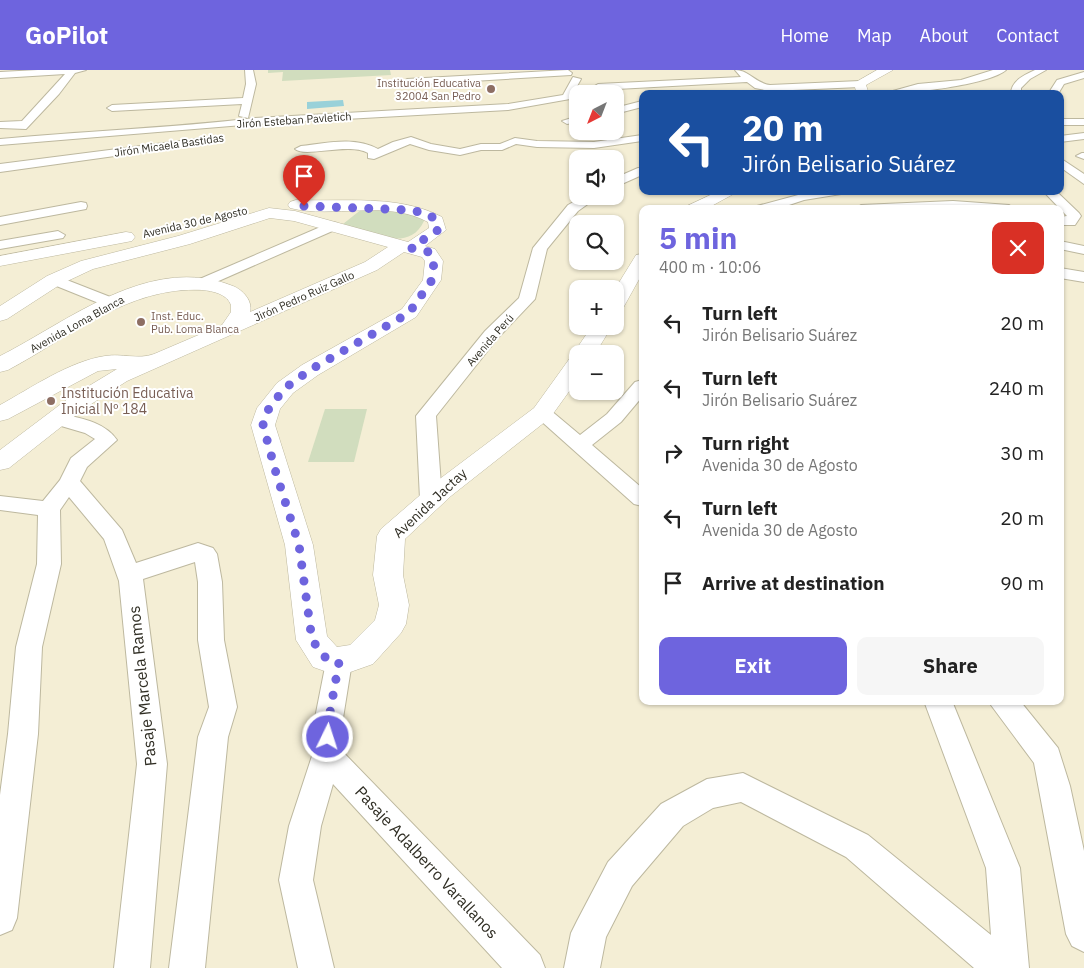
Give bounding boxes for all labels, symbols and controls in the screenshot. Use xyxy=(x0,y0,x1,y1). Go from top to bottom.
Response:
text: GoPilot xyxy=(25,19,108,51)
text: Home xyxy=(781,24,829,47)
text: Map xyxy=(857,24,892,47)
text: About xyxy=(920,24,968,47)
text: Contact xyxy=(996,24,1059,47)
place label: Institución Educativa 32004 San Pedro xyxy=(377,76,481,103)
marker: Institución Educativa 32004 San Pedro xyxy=(485,83,497,95)
north arrow xyxy=(569,85,624,140)
map controls xyxy=(569,85,624,400)
text: 20 m xyxy=(742,105,824,151)
street label: Jirón Esteban Pavletich xyxy=(236,109,352,131)
icon: left xyxy=(659,110,724,175)
street label: Jirón Micaela Bastidas xyxy=(113,130,225,160)
text: Jirón Belisario Suárez xyxy=(742,149,955,178)
button: sound xyxy=(569,150,624,205)
pin xyxy=(283,155,325,206)
icon: arrive xyxy=(290,162,318,190)
street label: Avenida 30 de Agosto xyxy=(141,203,249,241)
button: search xyxy=(569,215,624,270)
text: 5 min xyxy=(659,218,737,257)
button: close xyxy=(992,222,1044,274)
text: 400 m · 10:06 xyxy=(659,257,761,277)
street label: Jirón Pedro Ruiz Gallo xyxy=(252,268,356,324)
button: + xyxy=(569,280,624,335)
street label: Avenida Loma Blanca xyxy=(28,292,127,356)
text: Turn left xyxy=(702,301,778,325)
place label: Inst. Educ. Pub. Loma Blanca xyxy=(151,309,239,336)
icon: left xyxy=(659,309,687,337)
street label: Avenida Perú xyxy=(463,311,517,369)
text: 20 m xyxy=(1000,311,1044,335)
marker: Inst. Educ. Pub. Loma Blanca xyxy=(135,316,147,328)
text: Jirón Belisario Suárez xyxy=(702,325,857,345)
button: − xyxy=(569,345,624,400)
text: Turn left xyxy=(702,366,778,390)
icon: left xyxy=(659,374,687,402)
text: 240 m xyxy=(989,376,1044,400)
place label: Institución Educativa Inicial Nº 184 xyxy=(61,384,194,418)
text: Jirón Belisario Suárez xyxy=(702,390,857,410)
marker: Institución Educativa Inicial Nº 184 xyxy=(45,395,57,407)
text: Turn right xyxy=(702,431,789,455)
icon: right xyxy=(659,439,687,467)
text: 30 m xyxy=(1000,441,1044,465)
text: Avenida 30 de Agosto xyxy=(702,455,858,475)
street label: Avenida Jactay xyxy=(389,464,471,542)
text: Turn left xyxy=(702,496,778,520)
icon: left xyxy=(659,504,687,532)
text: 20 m xyxy=(1000,506,1044,530)
text: Avenida 30 de Agosto xyxy=(702,520,858,540)
icon: arrive xyxy=(659,569,687,597)
text: Arrive at destination xyxy=(702,571,885,595)
text: 90 m xyxy=(1000,571,1044,595)
street label: Pasaje Marcela Ramos xyxy=(124,605,160,767)
button: Exit xyxy=(659,637,847,695)
button: Share xyxy=(857,637,1044,695)
position arrow xyxy=(301,710,353,762)
street label: Pasaje Adalberro Varallanos xyxy=(351,782,503,942)

